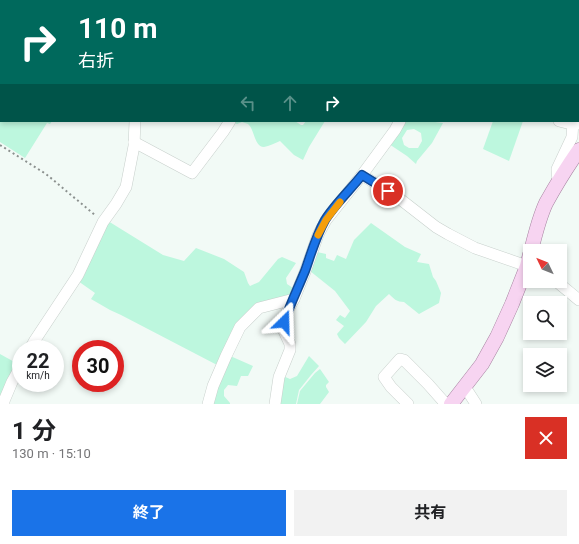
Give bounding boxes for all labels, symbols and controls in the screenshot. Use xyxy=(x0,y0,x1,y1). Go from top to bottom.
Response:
text: 110 m xyxy=(78,12,157,45)
icon: right xyxy=(12,16,64,68)
text: 右折 xyxy=(78,50,114,71)
icon: left xyxy=(237,92,259,114)
icon: ahead xyxy=(279,92,301,114)
icon: right xyxy=(321,92,343,114)
pin xyxy=(371,174,405,208)
icon: arrive xyxy=(377,180,399,202)
north arrow xyxy=(523,244,567,288)
map controls xyxy=(523,244,567,392)
button: search xyxy=(523,296,567,340)
position arrow xyxy=(263,301,305,343)
speed limit sign: 30 xyxy=(72,340,124,392)
button: layers xyxy=(523,348,567,392)
text: 22 xyxy=(27,349,49,373)
text: km/h xyxy=(26,370,50,381)
text: 1 分 xyxy=(12,417,56,445)
button: close xyxy=(525,417,567,459)
text: 130 m · 15:10 xyxy=(12,446,91,461)
button: 終了 xyxy=(12,490,286,536)
button: 共有 xyxy=(294,490,567,536)

